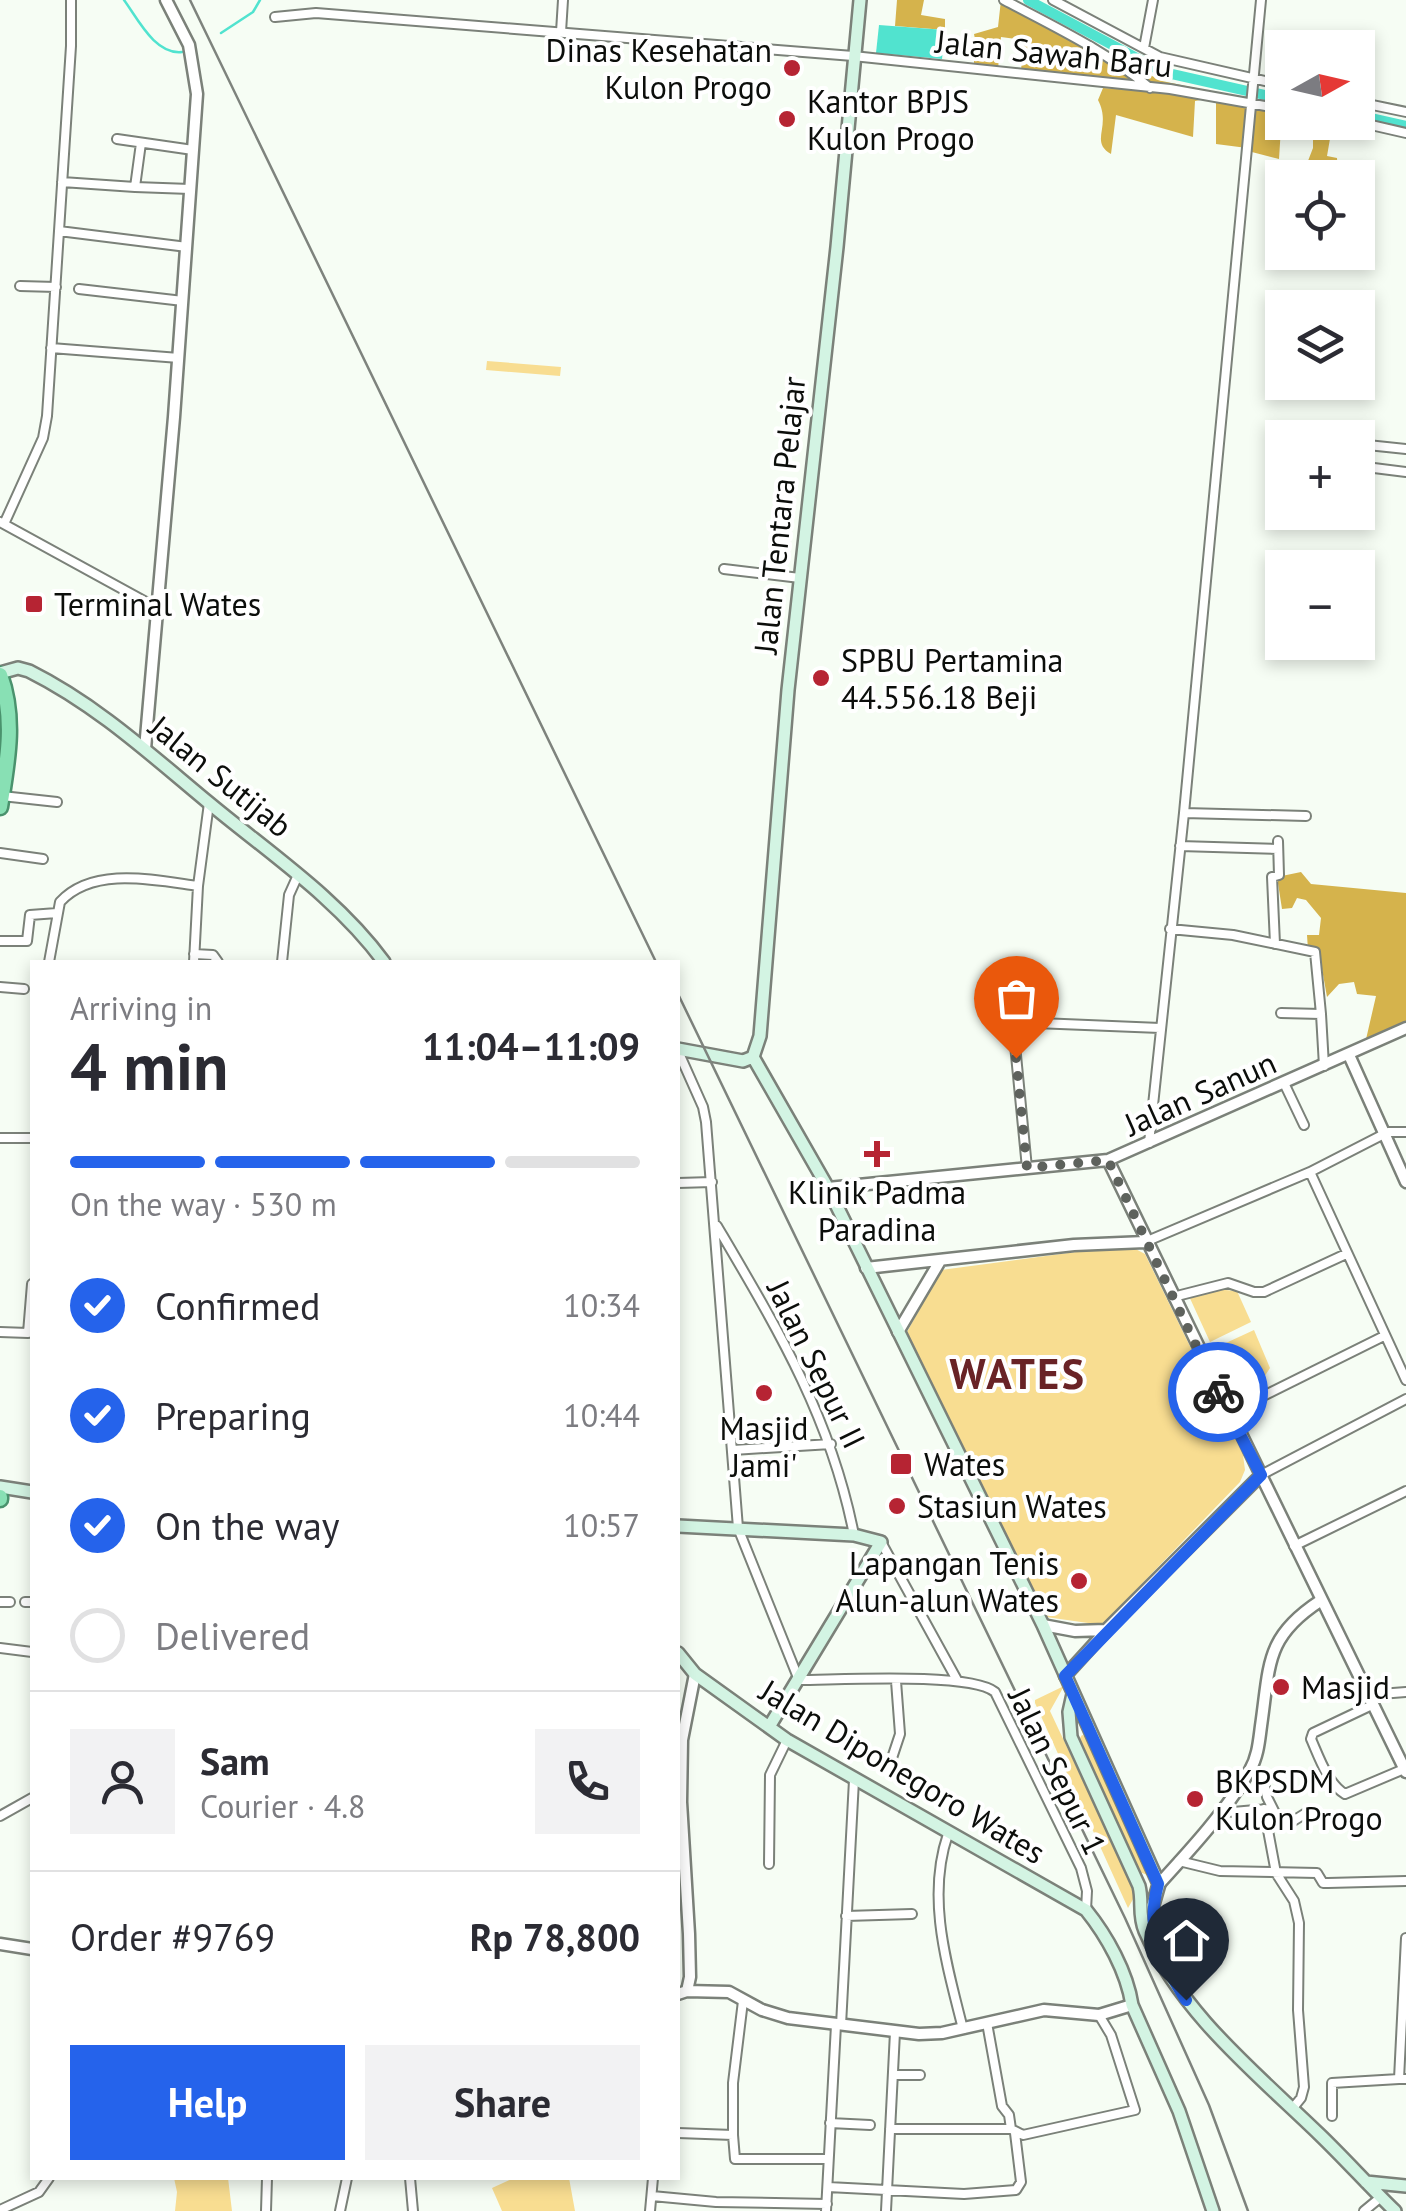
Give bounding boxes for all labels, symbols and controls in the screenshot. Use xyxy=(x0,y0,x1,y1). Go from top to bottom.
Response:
street label: Jalan Sawah Baru xyxy=(932,19,1174,86)
place label: Dinas Kesehatan Kulon Progo xyxy=(546,29,772,108)
north arrow xyxy=(1265,30,1375,140)
map controls xyxy=(1265,30,1375,660)
marker: Dinas Kesehatan Kulon Progo xyxy=(781,57,803,79)
place label: Kantor BPJS Kulon Progo xyxy=(807,80,975,159)
marker: Kantor BPJS Kulon Progo xyxy=(776,108,798,130)
button: locate xyxy=(1265,160,1375,270)
button: layers xyxy=(1265,290,1375,400)
street label: Jalan Tentara Pelajar xyxy=(743,374,814,658)
button: + xyxy=(1265,420,1375,530)
button: − xyxy=(1265,550,1375,660)
place label: Terminal Wates xyxy=(54,583,261,625)
marker: Terminal Wates xyxy=(23,593,45,615)
place label: SPBU Pertamina 44.556.18 Beji xyxy=(841,639,1063,718)
marker: SPBU Pertamina 44.556.18 Beji xyxy=(810,667,832,689)
street label: Jalan Sutijab xyxy=(139,704,301,846)
pin xyxy=(974,956,1059,1059)
icon: bag xyxy=(989,971,1044,1026)
text: Arriving in xyxy=(70,987,212,1029)
text: 11:04–11:09 xyxy=(422,1021,640,1070)
text: 4 min xyxy=(70,1024,229,1108)
street label: Jalan Sanun xyxy=(1116,1041,1282,1146)
marker: Klinik Padma Paradina xyxy=(864,1141,890,1167)
place label: Klinik Padma Paradina xyxy=(788,1171,966,1250)
text: On the way · 530 m xyxy=(70,1183,337,1225)
street label: Jalan Sepur II xyxy=(757,1271,876,1455)
icon: check xyxy=(70,1278,125,1333)
text: Confirmed xyxy=(155,1281,321,1330)
text: 10:34 xyxy=(563,1284,640,1326)
courier xyxy=(1168,1342,1268,1442)
district label: WATES xyxy=(949,1346,1087,1401)
icon: bike xyxy=(1191,1365,1246,1420)
marker: Masjid Jami' xyxy=(753,1382,775,1404)
icon: check xyxy=(70,1388,125,1443)
text: Preparing xyxy=(155,1391,311,1440)
text: 10:44 xyxy=(563,1394,640,1436)
place label: Masjid Jami' xyxy=(720,1407,809,1486)
place label: Wates xyxy=(924,1443,1005,1485)
marker: Wates xyxy=(888,1451,914,1477)
place label: Stasiun Wates xyxy=(917,1485,1107,1527)
marker: Stasiun Wates xyxy=(886,1495,908,1517)
icon: check xyxy=(70,1498,125,1553)
text: On the way xyxy=(155,1501,340,1550)
text: 10:57 xyxy=(563,1504,640,1546)
place label: Lapangan Tenis Alun-alun Wates xyxy=(835,1542,1059,1621)
marker: Lapangan Tenis Alun-alun Wates xyxy=(1068,1570,1090,1592)
text: Delivered xyxy=(155,1611,310,1660)
place label: Masjid xyxy=(1301,1666,1390,1708)
street label: Jalan Diponegoro Wates xyxy=(751,1668,1053,1873)
marker: Masjid xyxy=(1270,1676,1292,1698)
street label: Jalan Sepur 1 xyxy=(999,1679,1117,1862)
button: person xyxy=(70,1729,175,1834)
button: phone xyxy=(535,1729,640,1834)
text: Sam xyxy=(200,1736,270,1785)
place label: BKPSDM Kulon Progo xyxy=(1215,1760,1383,1839)
text: Courier · 4.8 xyxy=(200,1785,366,1827)
marker: BKPSDM Kulon Progo xyxy=(1184,1788,1206,1810)
pin xyxy=(1144,1898,1229,2001)
text: Order #9769 xyxy=(70,1912,275,1961)
text: Rp 78,800 xyxy=(470,1912,640,1961)
icon: home xyxy=(1159,1913,1214,1968)
button: Help xyxy=(70,2045,345,2160)
button: Share xyxy=(365,2045,640,2160)

